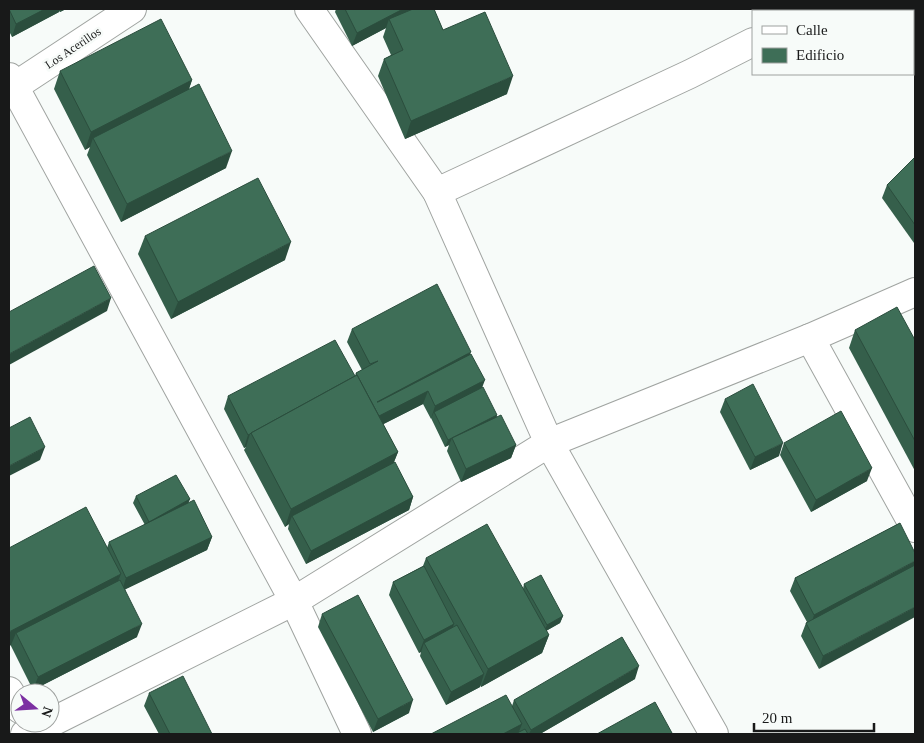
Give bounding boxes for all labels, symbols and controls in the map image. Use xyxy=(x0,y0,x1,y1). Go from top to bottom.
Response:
legend xyxy=(752,10,914,75)
text: Calle xyxy=(796,22,828,38)
street label: Los Acerillos xyxy=(42,24,104,72)
text: Edificio xyxy=(796,47,844,63)
north arrow xyxy=(10,683,60,733)
scale bar xyxy=(754,700,874,732)
text: N xyxy=(38,705,56,719)
text: 20 m xyxy=(762,710,793,726)

